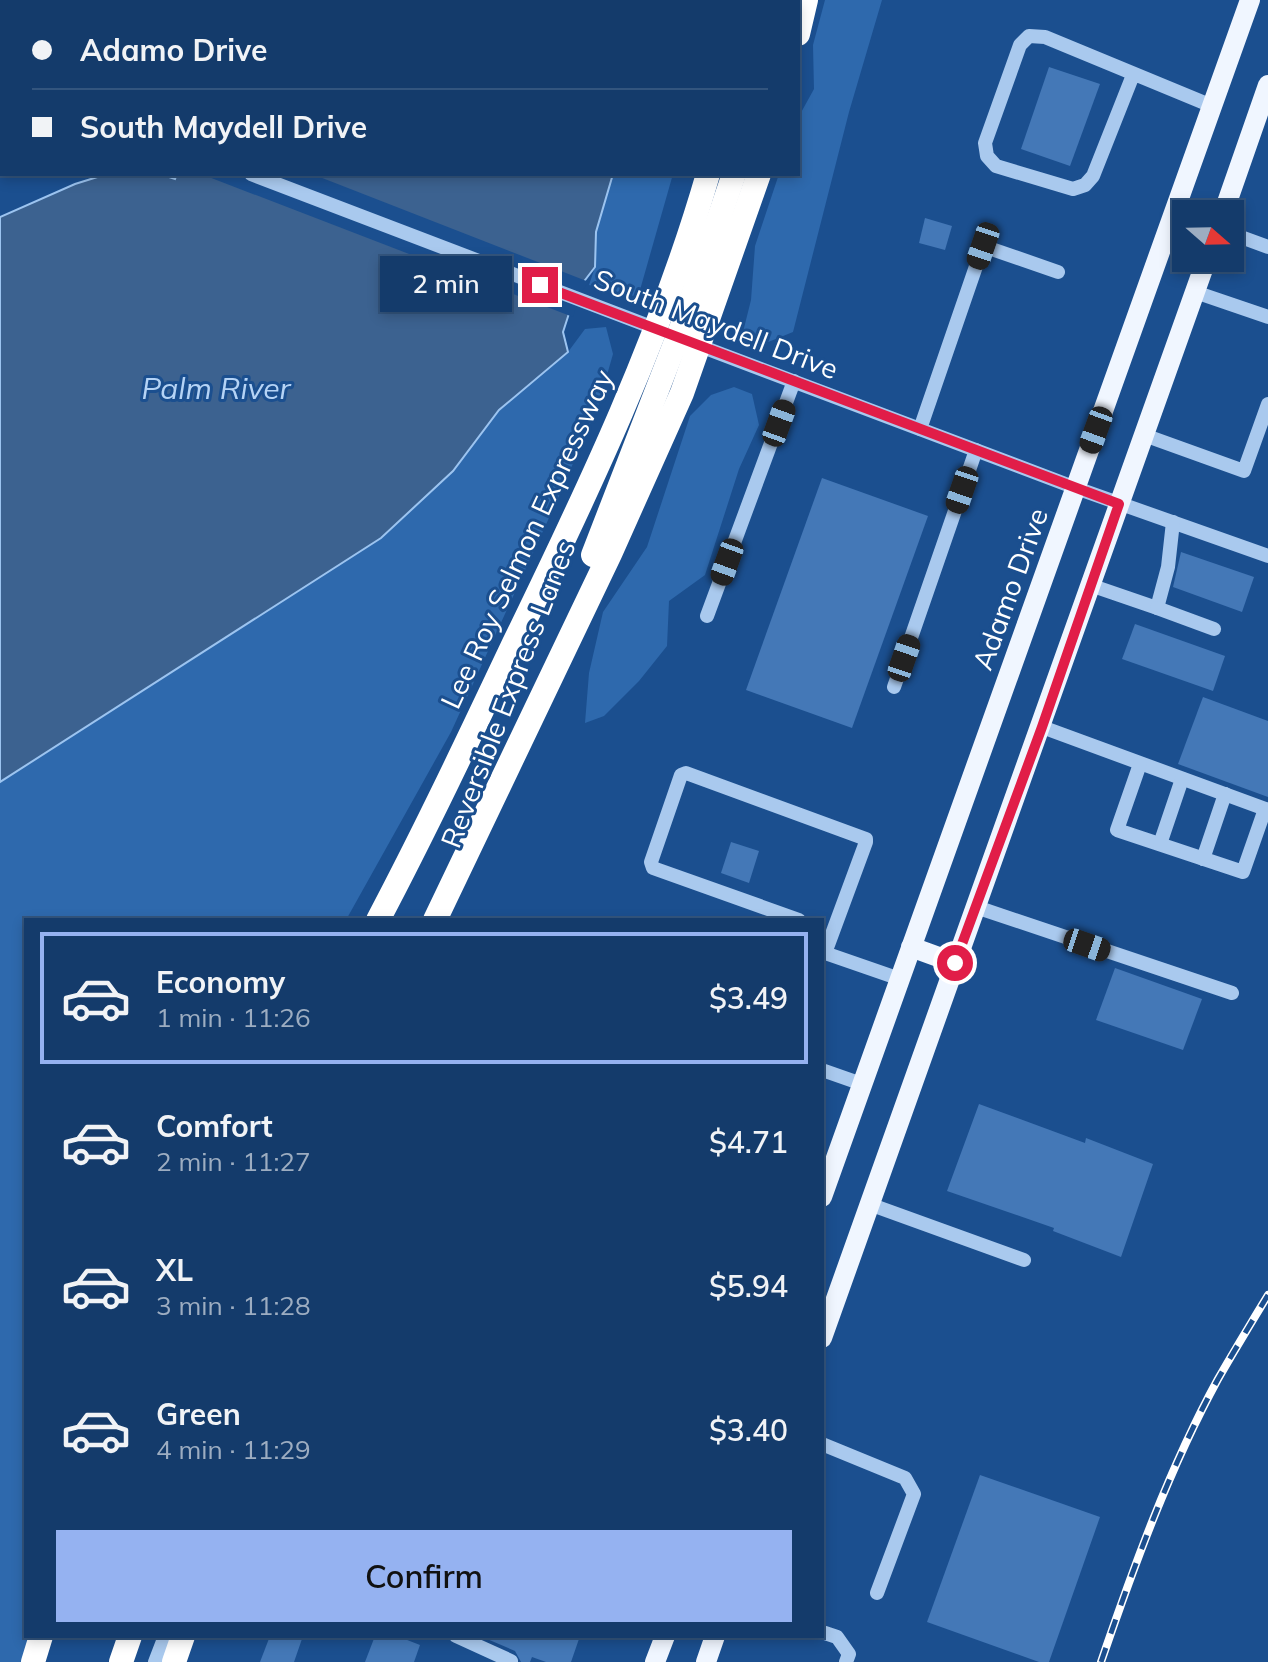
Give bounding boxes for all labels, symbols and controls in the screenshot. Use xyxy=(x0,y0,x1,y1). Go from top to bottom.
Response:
text: Adamo Drive xyxy=(80,31,267,69)
text: South Maydell Drive xyxy=(80,108,367,146)
north arrow xyxy=(1172,200,1244,272)
map controls xyxy=(1172,200,1244,272)
car xyxy=(964,219,1002,273)
callout: 2 min xyxy=(380,257,512,313)
street label: South Maydell Drive xyxy=(589,261,843,386)
text: 2 min xyxy=(412,267,480,300)
route end xyxy=(522,267,558,303)
street label: Lee Roy Selmon Expressway xyxy=(432,364,621,714)
water label: Palm River xyxy=(142,369,292,407)
car xyxy=(760,396,798,450)
car xyxy=(1077,403,1115,457)
car xyxy=(943,463,981,517)
street label: Adamo Drive xyxy=(964,503,1055,674)
street label: Reversible Express Lanes xyxy=(433,535,582,853)
car xyxy=(708,535,746,589)
car xyxy=(885,631,923,685)
car xyxy=(1060,926,1114,964)
route start xyxy=(937,945,973,981)
icon: car xyxy=(60,962,132,1034)
text: Economy xyxy=(156,963,285,1001)
text: $3.49 xyxy=(709,979,788,1017)
text: 1 min · 11:26 xyxy=(156,1001,311,1034)
icon: car xyxy=(60,1106,132,1178)
text: Comfort xyxy=(156,1107,273,1145)
text: $4.71 xyxy=(709,1123,788,1161)
text: 2 min · 11:27 xyxy=(156,1145,311,1178)
icon: car xyxy=(60,1250,132,1322)
text: XL xyxy=(156,1251,193,1289)
text: $5.94 xyxy=(709,1267,788,1305)
text: 3 min · 11:28 xyxy=(156,1289,311,1322)
icon: car xyxy=(60,1394,132,1466)
text: Green xyxy=(156,1395,241,1433)
text: $3.40 xyxy=(709,1411,788,1449)
text: 4 min · 11:29 xyxy=(156,1433,311,1466)
button: Confirm xyxy=(56,1530,792,1622)

